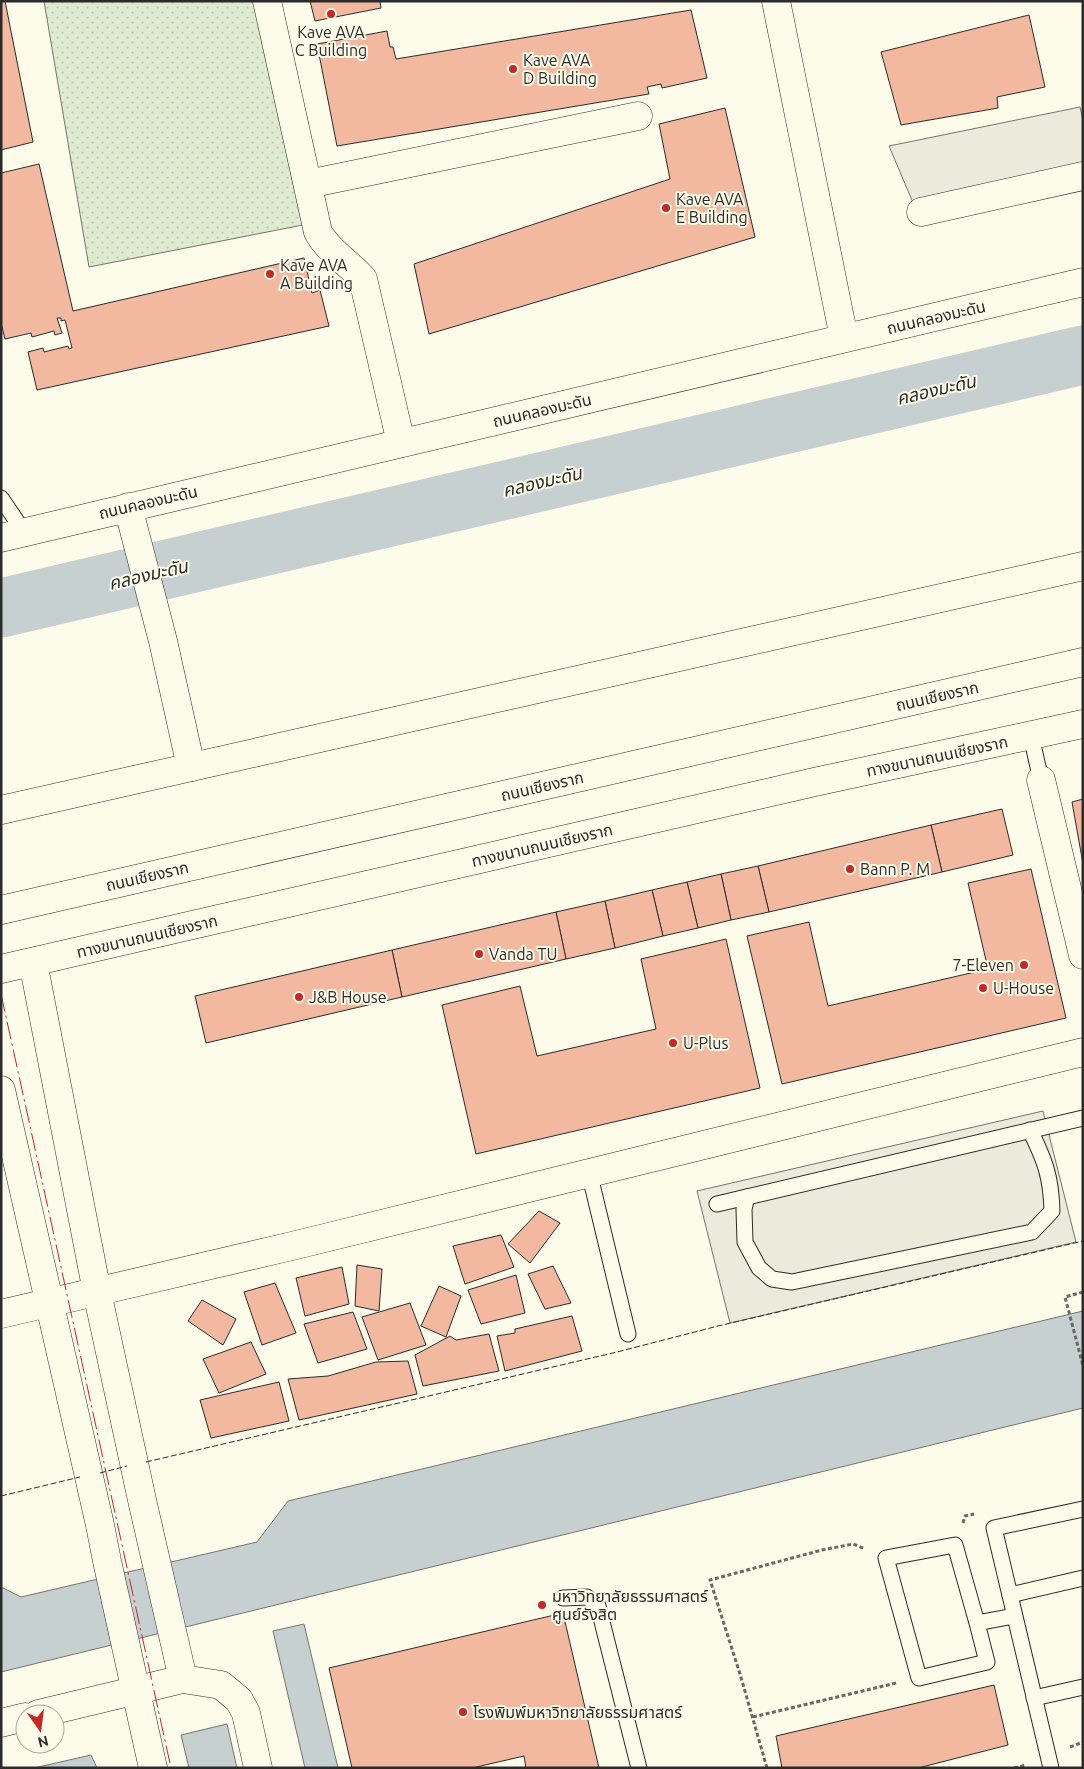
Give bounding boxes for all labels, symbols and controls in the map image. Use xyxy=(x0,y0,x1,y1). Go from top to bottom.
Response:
marker: Kave AVA C Building xyxy=(325,8,337,20)
place label: Kave AVA C Building xyxy=(295,23,367,59)
place label: Kave AVA D Building xyxy=(523,51,597,87)
marker: Kave AVA D Building xyxy=(507,63,519,75)
place label: Kave AVA E Building xyxy=(676,190,748,226)
marker: Kave AVA E Building xyxy=(660,202,672,214)
place label: Kave AVA A Building xyxy=(280,256,353,292)
marker: Kave AVA A Building xyxy=(264,268,276,280)
street label: ถนนคลองมะดัน xyxy=(885,297,987,337)
water label: คลองมะดัน xyxy=(894,370,978,408)
street label: ถนนคลองมะดัน xyxy=(491,390,593,430)
water label: คลองมะดัน xyxy=(500,462,584,500)
street label: ถนนคลองมะดัน xyxy=(97,482,199,522)
water label: คลองมะดัน xyxy=(106,555,190,593)
street label: ถนนเชียงราก xyxy=(894,678,980,714)
street label: ทางขนานถนนเชียงราก xyxy=(865,732,1009,780)
street label: ถนนเชียงราก xyxy=(499,768,585,804)
street label: ทางขนานถนนเชียงราก xyxy=(470,820,614,870)
street label: ถนนเชียงราก xyxy=(104,858,190,894)
place label: Bann P. M xyxy=(860,860,930,878)
marker: Bann P. M xyxy=(844,863,856,875)
street label: ทางขนานถนนเชียงราก xyxy=(75,911,219,961)
place label: Vanda TU xyxy=(489,945,557,963)
marker: Vanda TU xyxy=(473,948,485,960)
place label: 7-Eleven xyxy=(953,956,1014,974)
marker: 7-Eleven xyxy=(1018,959,1030,971)
place label: U-House xyxy=(993,979,1054,997)
marker: U-House xyxy=(977,982,989,994)
place label: J&B House xyxy=(309,988,387,1006)
marker: J&B House xyxy=(293,991,305,1003)
place label: U-Plus xyxy=(683,1034,728,1052)
marker: U-Plus xyxy=(667,1037,679,1049)
place label: มหาวิทยาลัยธรรมศาสตร์ ศูนย์รังสิต xyxy=(552,1587,709,1624)
marker: มหาวิทยาลัยธรรมศาสตร์ ศูนย์รังสิต xyxy=(536,1599,548,1611)
place label: โรงพิมพ์มหาวิทยาลัยธรรมศาสตร์ xyxy=(473,1703,683,1721)
north arrow xyxy=(15,1704,65,1754)
marker: โรงพิมพ์มหาวิทยาลัยธรรมศาสตร์ xyxy=(457,1706,469,1718)
text: N xyxy=(36,1733,50,1751)

